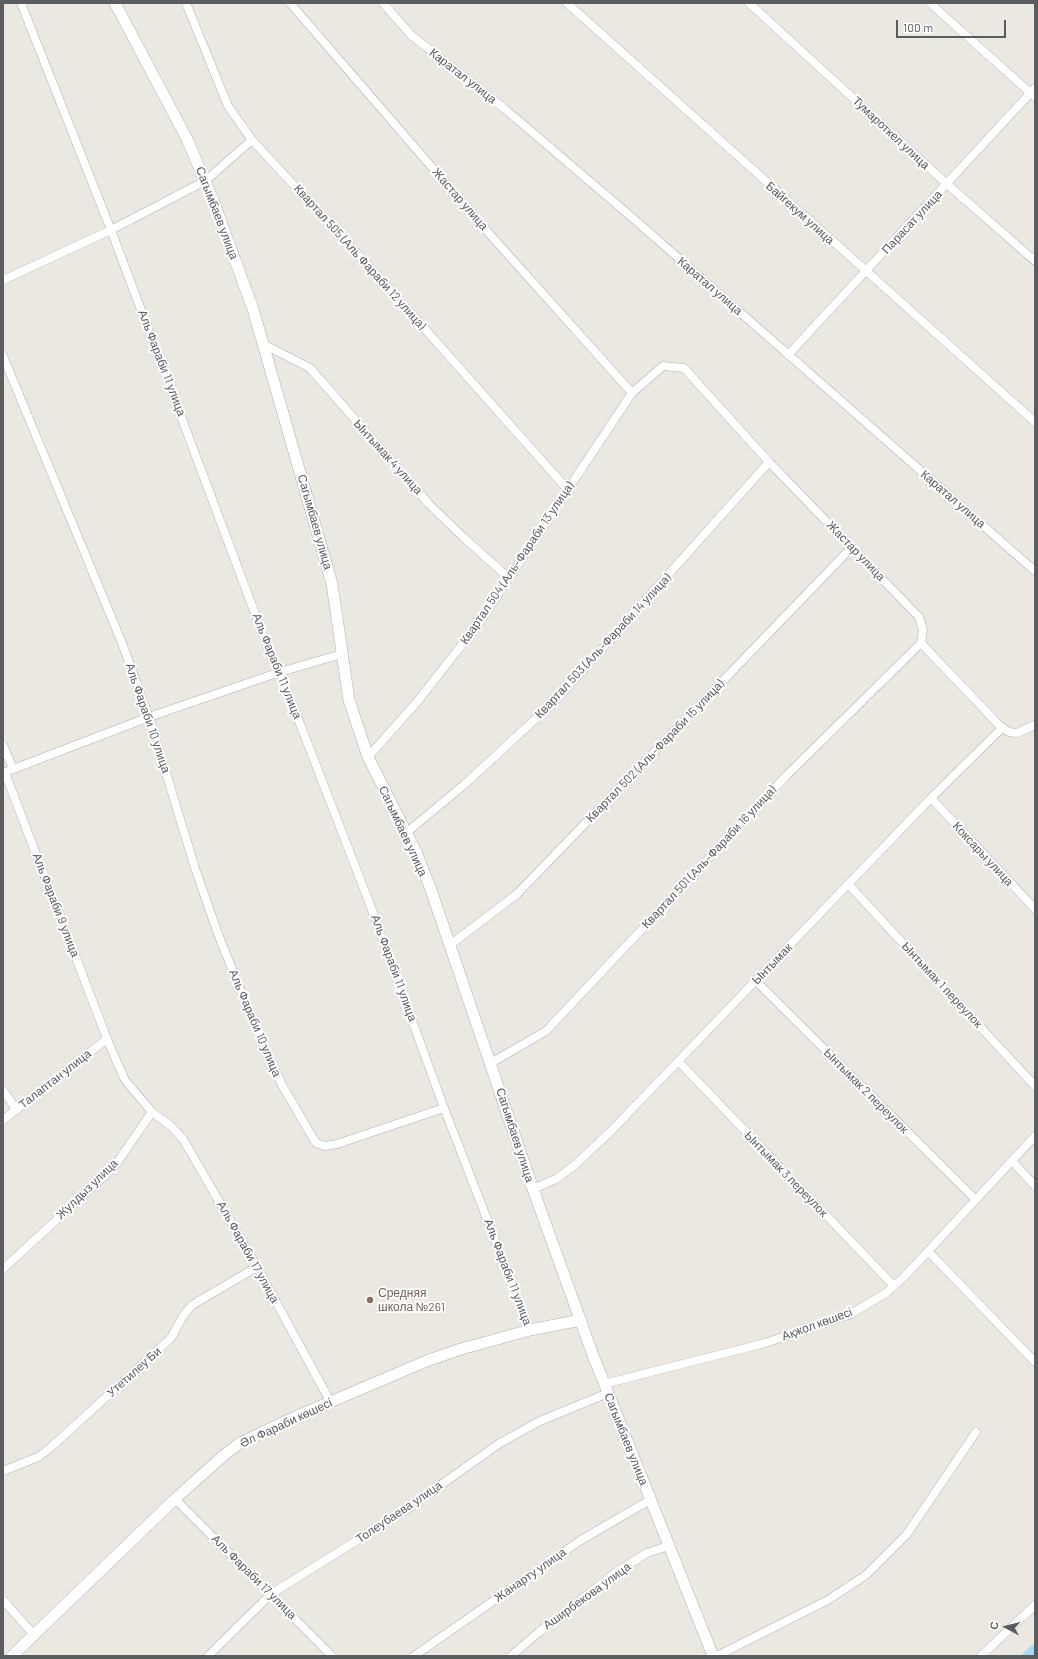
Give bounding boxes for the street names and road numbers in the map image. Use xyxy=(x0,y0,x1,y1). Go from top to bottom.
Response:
street label: Каратал улица xyxy=(427,45,499,107)
street label: Тумароткел улица xyxy=(849,94,933,172)
street label: Сагымбаев улица xyxy=(193,165,241,261)
street label: Жастар улица xyxy=(429,165,491,233)
street label: Байгекум улица xyxy=(763,179,837,247)
street label: Квартал 505 (Аль Фараби 12 улица) xyxy=(291,181,429,333)
street label: Парасат улица xyxy=(879,187,945,257)
street label: Каратал улица xyxy=(675,254,745,318)
street label: Аль Фараби 11 улица xyxy=(135,308,189,418)
street label: Ынтымак 4 улица xyxy=(351,417,425,497)
street label: Каратал улица xyxy=(918,467,988,531)
street label: Сагымбаев улица xyxy=(295,473,335,571)
street label: Квартал 504 (Аль-Фараби 13 улица) xyxy=(457,479,577,647)
street label: Жастар улица xyxy=(824,518,888,584)
street label: Квартал 503 (Аль-Фараби 14 улица) xyxy=(532,571,674,721)
street label: Аль Фараби 11 улица xyxy=(249,611,305,721)
street label: Аль Фараби 10 улица xyxy=(122,661,174,775)
street label: Квартал 502 (Аль-Фараби 15 улица) xyxy=(583,677,727,825)
street label: Сагымбаев улица xyxy=(376,783,430,879)
street label: Квартал 501 (Аль-Фараби 16 улица) xyxy=(639,783,779,931)
street label: Коксары улица xyxy=(950,819,1016,889)
street label: Аль Фараби 9 улица xyxy=(29,851,83,959)
street label: Аль Фараби 11 улица xyxy=(368,913,420,1023)
street label: Ынтымак 1 переулок xyxy=(899,939,985,1031)
street label: Ынтымак xyxy=(749,940,795,988)
street label: Аль Фараби 10 улица xyxy=(226,967,284,1079)
street label: Талаптан улица xyxy=(16,1046,94,1112)
street label: Ынтымак 2 переулок xyxy=(821,1046,911,1136)
street label: Сагымбаев улица xyxy=(493,1086,537,1184)
street label: Ынтымак 3 переулок xyxy=(741,1128,831,1220)
street label: Жулдыз улица xyxy=(53,1156,121,1222)
street label: Аль Фараби 17 улица xyxy=(214,1199,282,1305)
street label: Аль Фараби 11 улица xyxy=(481,1217,535,1327)
street label: Ақжол көшесі xyxy=(780,1305,854,1343)
street label: Утетилеу Би xyxy=(104,1344,164,1400)
street label: Сагымбаев улица xyxy=(601,1391,651,1487)
street label: Әл Фараби көшесі xyxy=(237,1395,335,1451)
street label: Толеубаева улица xyxy=(353,1478,445,1546)
street label: Аль Фараби 17 улица xyxy=(209,1532,299,1622)
street label: Жанарту улица xyxy=(491,1545,569,1605)
street label: Аширбекова улица xyxy=(540,1559,634,1633)

